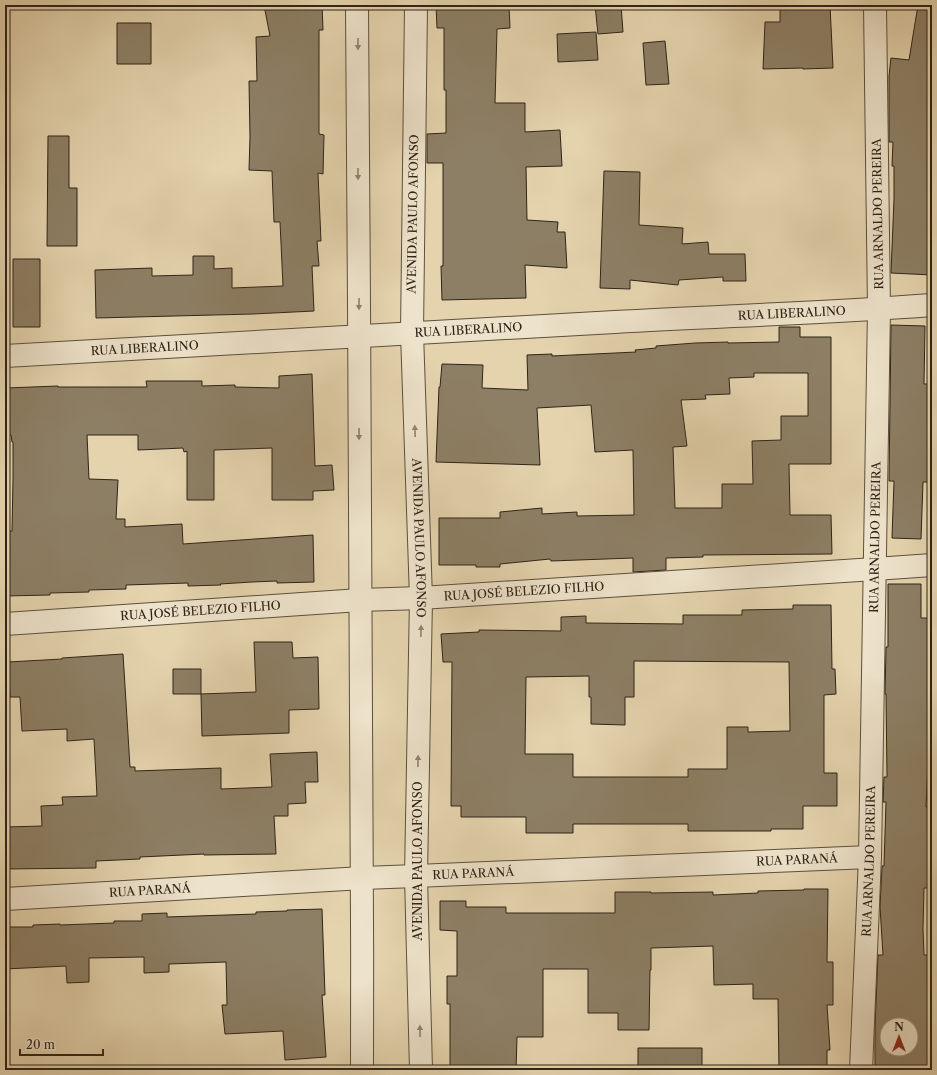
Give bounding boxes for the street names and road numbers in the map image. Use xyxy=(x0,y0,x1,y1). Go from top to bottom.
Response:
street label: AVENIDA PAULO AFONSO xyxy=(404,134,421,295)
street label: RUA ARNALDO PEREIRA xyxy=(869,137,886,290)
street label: RUA LIBERALINO xyxy=(738,303,846,323)
street label: RUA LIBERALINO xyxy=(414,319,523,340)
street label: RUA LIBERALINO xyxy=(90,337,199,358)
street label: AVENIDA PAULO AFONSO xyxy=(409,457,429,618)
street label: RUA ARNALDO PEREIRA xyxy=(866,460,884,613)
street label: RUA JOSÉ BELEZIO FILHO xyxy=(443,578,605,604)
street label: RUA JOSÉ BELEZIO FILHO xyxy=(120,597,281,623)
street label: AVENIDA PAULO AFONSO xyxy=(410,781,425,942)
street label: RUA ARNALDO PEREIRA xyxy=(859,784,878,937)
street label: RUA PARANÁ xyxy=(756,849,839,869)
street label: RUA PARANÁ xyxy=(432,863,516,882)
street label: RUA PARANÁ xyxy=(108,879,192,900)

